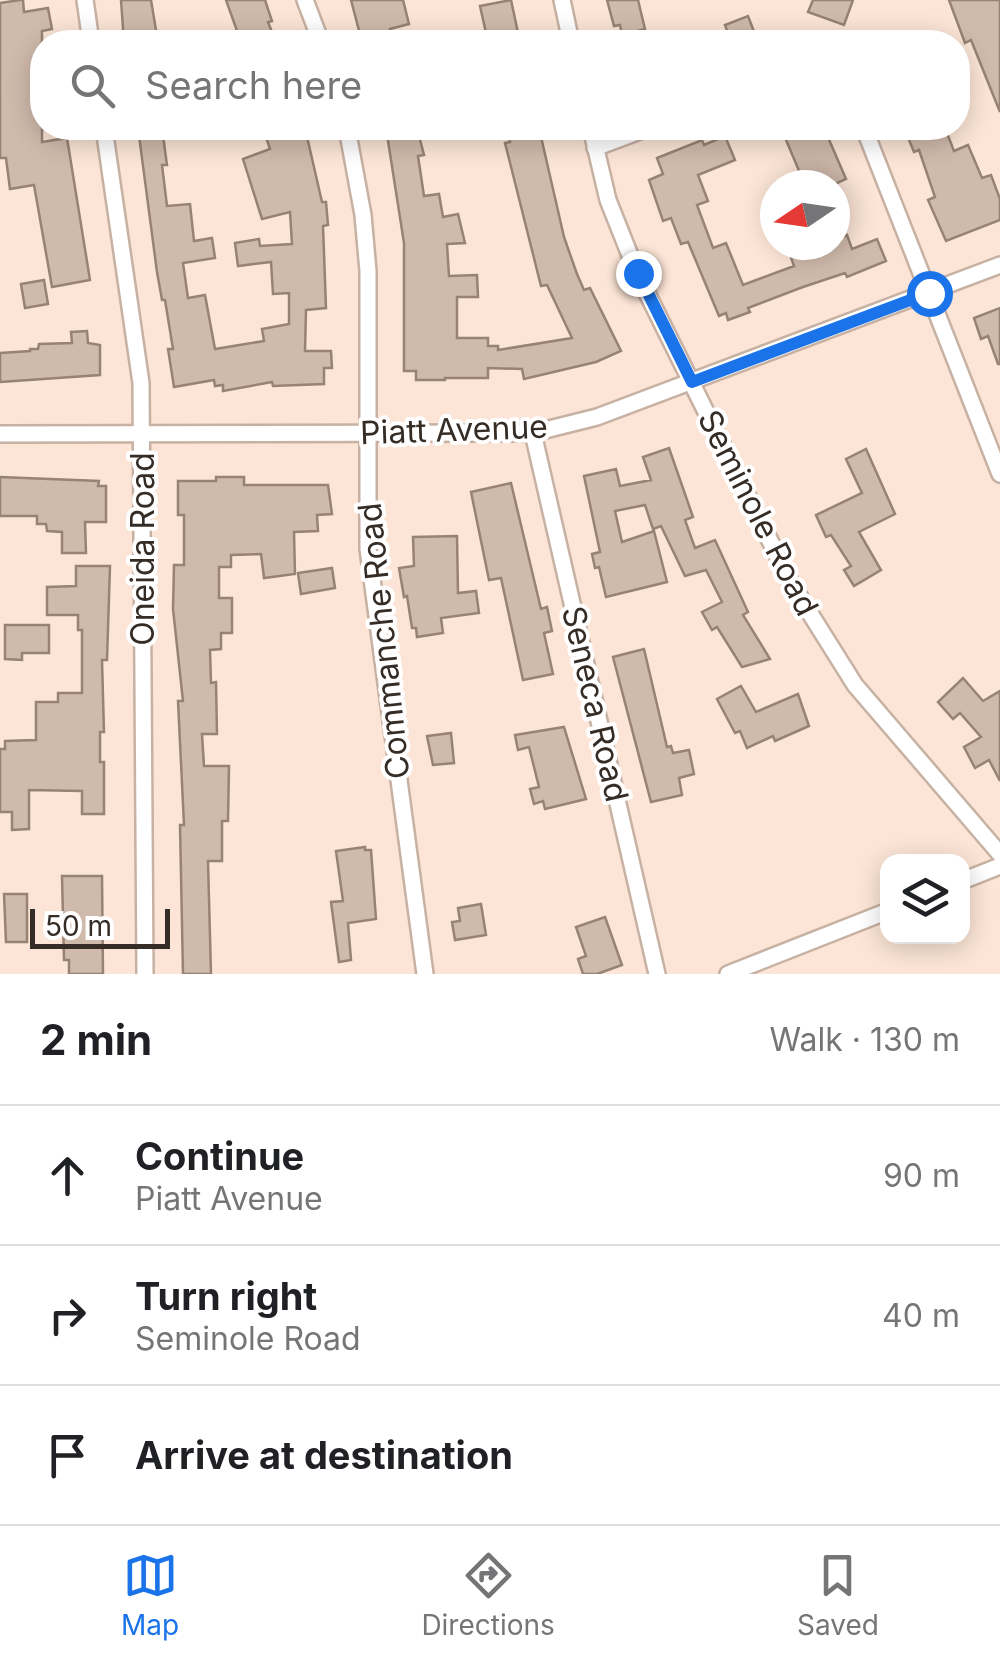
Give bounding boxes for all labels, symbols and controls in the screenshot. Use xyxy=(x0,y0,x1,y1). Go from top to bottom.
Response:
search box xyxy=(30,30,970,140)
icon: search xyxy=(65,58,120,113)
text: Search here xyxy=(145,62,362,108)
north arrow xyxy=(760,170,850,260)
route end xyxy=(616,251,662,297)
route start xyxy=(907,271,953,317)
street label: Seminole Road xyxy=(690,403,827,622)
street label: Piatt Avenue xyxy=(359,407,548,452)
street label: Oneida Road xyxy=(123,452,162,646)
street label: Commanche Road xyxy=(350,501,417,781)
street label: Seneca Road xyxy=(554,602,637,805)
map controls xyxy=(880,854,970,944)
button: layers xyxy=(880,854,970,944)
scale bar xyxy=(30,904,170,948)
text: 50 m xyxy=(45,909,112,943)
text: 2 min xyxy=(40,1014,152,1065)
text: Walk · 130 m xyxy=(770,1020,960,1059)
text: Continue xyxy=(135,1133,304,1179)
icon: ahead xyxy=(40,1148,95,1203)
text: 90 m xyxy=(883,1156,960,1195)
text: Piatt Avenue xyxy=(135,1179,323,1218)
text: Turn right xyxy=(135,1273,317,1319)
icon: right xyxy=(40,1288,95,1343)
text: 40 m xyxy=(882,1296,960,1335)
text: Seminole Road xyxy=(135,1319,361,1358)
icon: arrive xyxy=(40,1428,95,1483)
text: Arrive at destination xyxy=(135,1432,513,1478)
tab: Map xyxy=(121,1548,179,1642)
tab: Directions xyxy=(421,1548,555,1642)
tab: Saved xyxy=(797,1548,879,1642)

